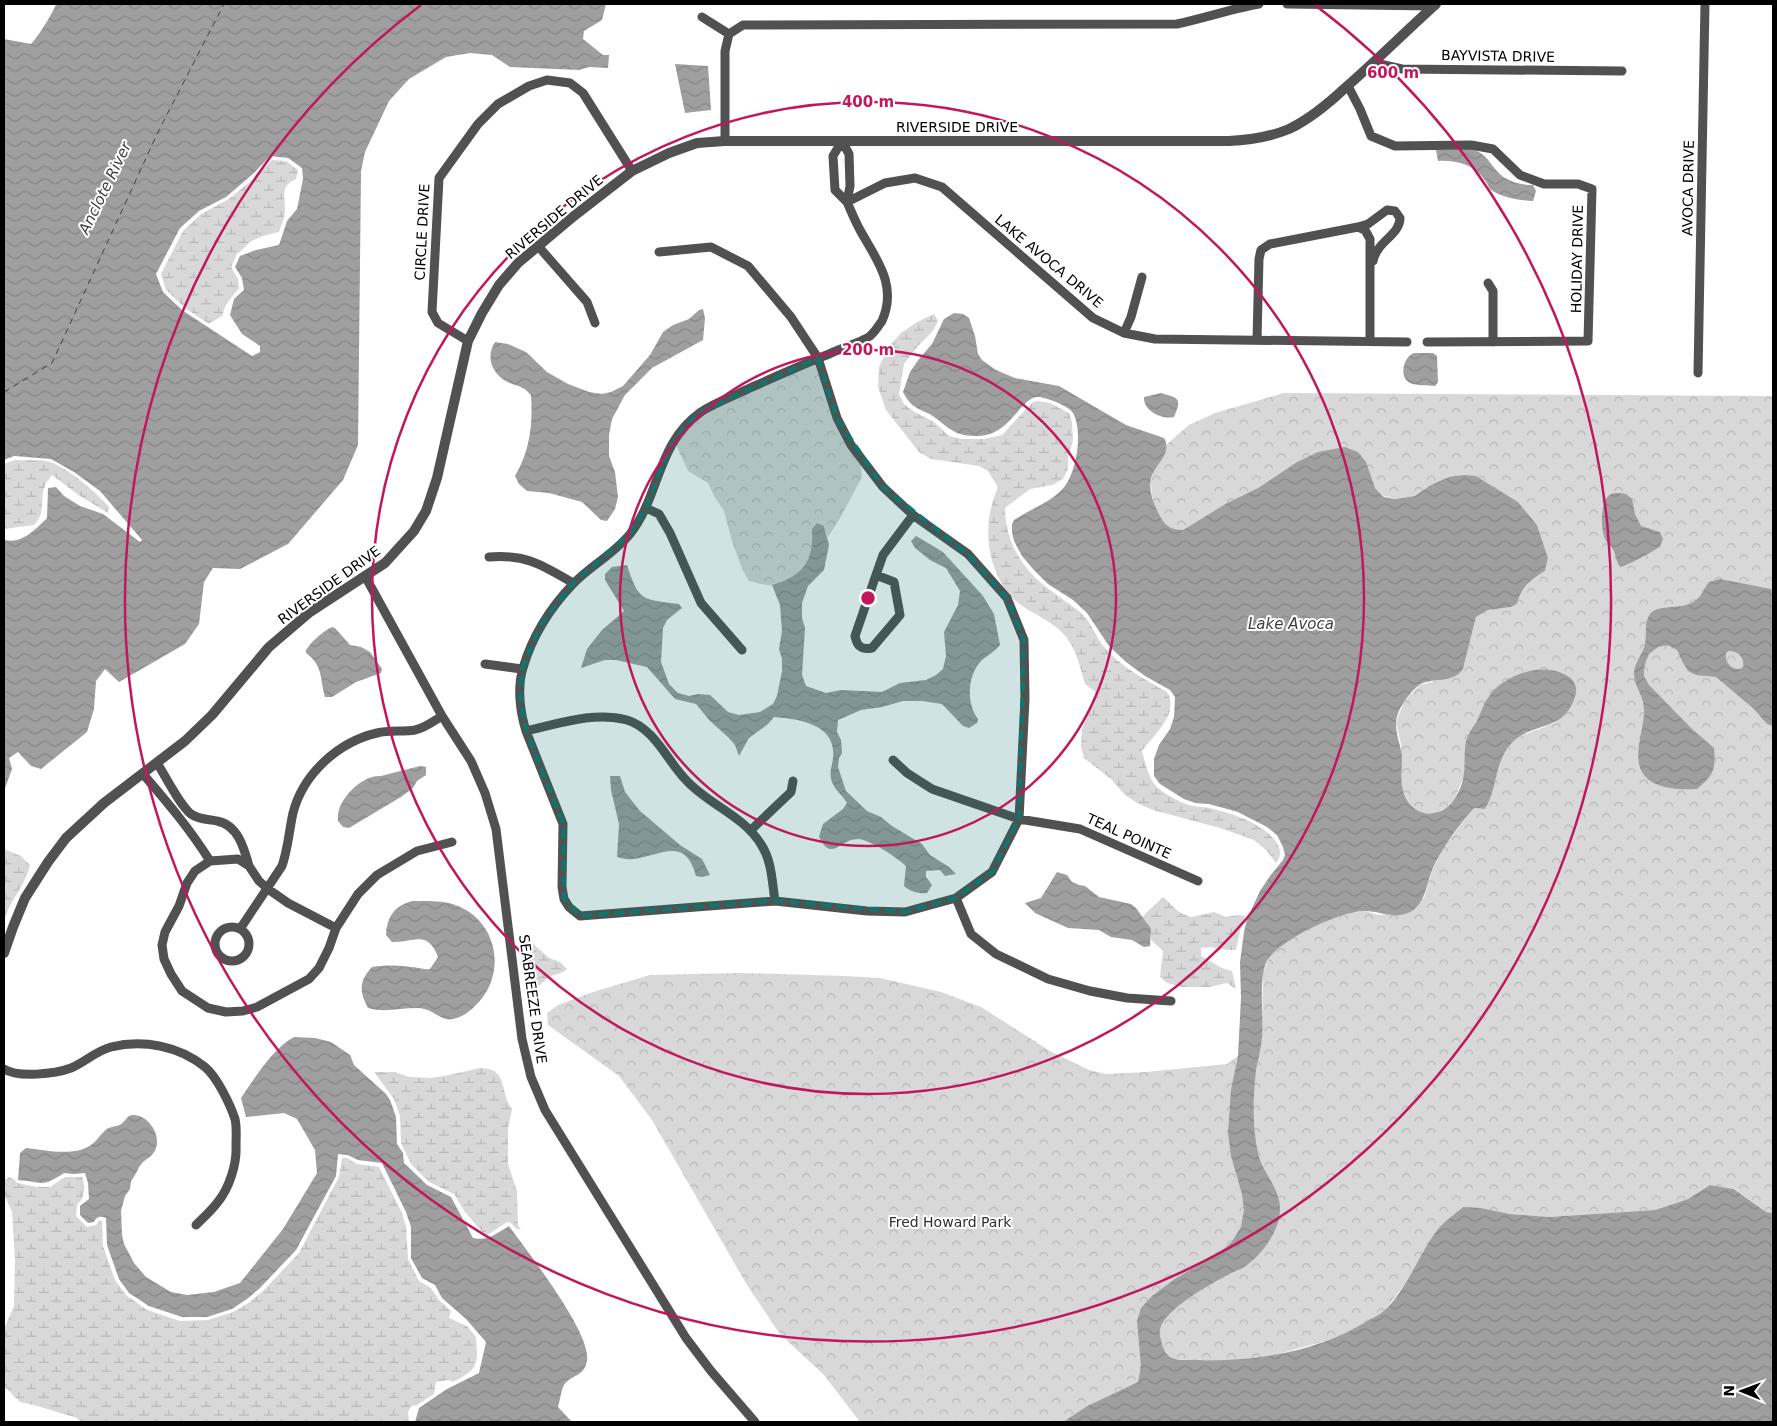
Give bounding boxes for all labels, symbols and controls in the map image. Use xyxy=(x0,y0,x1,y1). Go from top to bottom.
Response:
street label: BAYVISTA DRIVE xyxy=(1441,47,1555,65)
text: 600 m xyxy=(1367,64,1419,82)
text: 400 m xyxy=(842,93,894,111)
street label: RIVERSIDE DRIVE xyxy=(896,119,1018,135)
water label: Anclote River xyxy=(75,138,135,238)
street label: AVOCA DRIVE xyxy=(1679,140,1697,236)
street label: RIVERSIDE DRIVE xyxy=(502,172,606,262)
street label: CIRCLE DRIVE xyxy=(411,183,433,281)
street label: HOLIDAY DRIVE xyxy=(1568,205,1586,313)
street label: LAKE AVOCA DRIVE xyxy=(992,211,1106,311)
text: 200 m xyxy=(842,341,894,359)
street label: RIVERSIDE DRIVE xyxy=(275,543,383,627)
centre of rings xyxy=(859,589,877,607)
water label: Lake Avoca xyxy=(1248,615,1334,633)
street label: TEAL POINTE xyxy=(1083,810,1174,862)
street label: SEABREEZE DRIVE xyxy=(516,933,550,1065)
park label: Fred Howard Park xyxy=(889,1214,1012,1230)
north arrow xyxy=(1717,1366,1767,1416)
text: N xyxy=(1721,1385,1737,1397)

